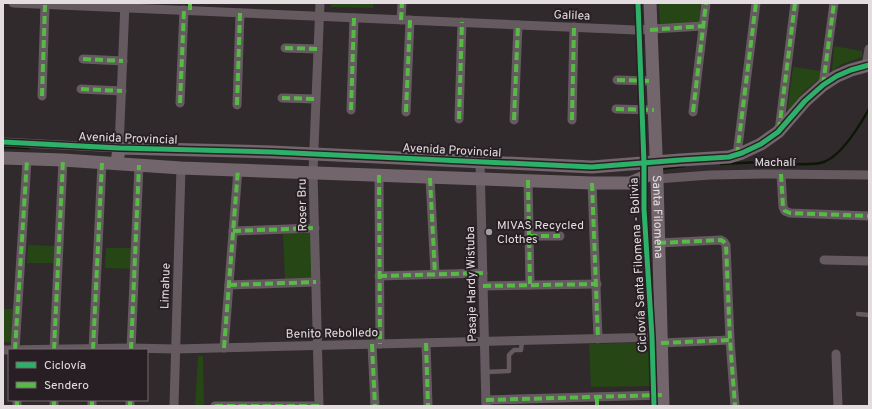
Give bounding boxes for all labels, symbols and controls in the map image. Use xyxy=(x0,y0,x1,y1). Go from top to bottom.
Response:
street label: Galilea xyxy=(553,7,591,25)
street label: Avenida Provincial xyxy=(78,129,178,149)
street label: Avenida Provincial xyxy=(402,140,502,162)
street label: Machalí xyxy=(754,155,796,171)
street label: Santa Filomena xyxy=(648,175,666,259)
street label: Ciclovía Santa Filomena - Bolivia xyxy=(626,177,652,353)
street label: Roser Bru xyxy=(295,178,311,232)
place label: MIVAS Recycled Clothes xyxy=(497,218,584,248)
street label: Pasaje Hardy Wistuba xyxy=(463,226,481,342)
marker: MIVAS Recycled Clothes xyxy=(484,227,494,237)
street label: Limahue xyxy=(157,263,175,309)
street label: Benito Rebolledo xyxy=(286,325,379,343)
legend xyxy=(8,349,148,401)
text: Ciclovía xyxy=(44,358,86,374)
text: Sendero xyxy=(44,378,89,394)

